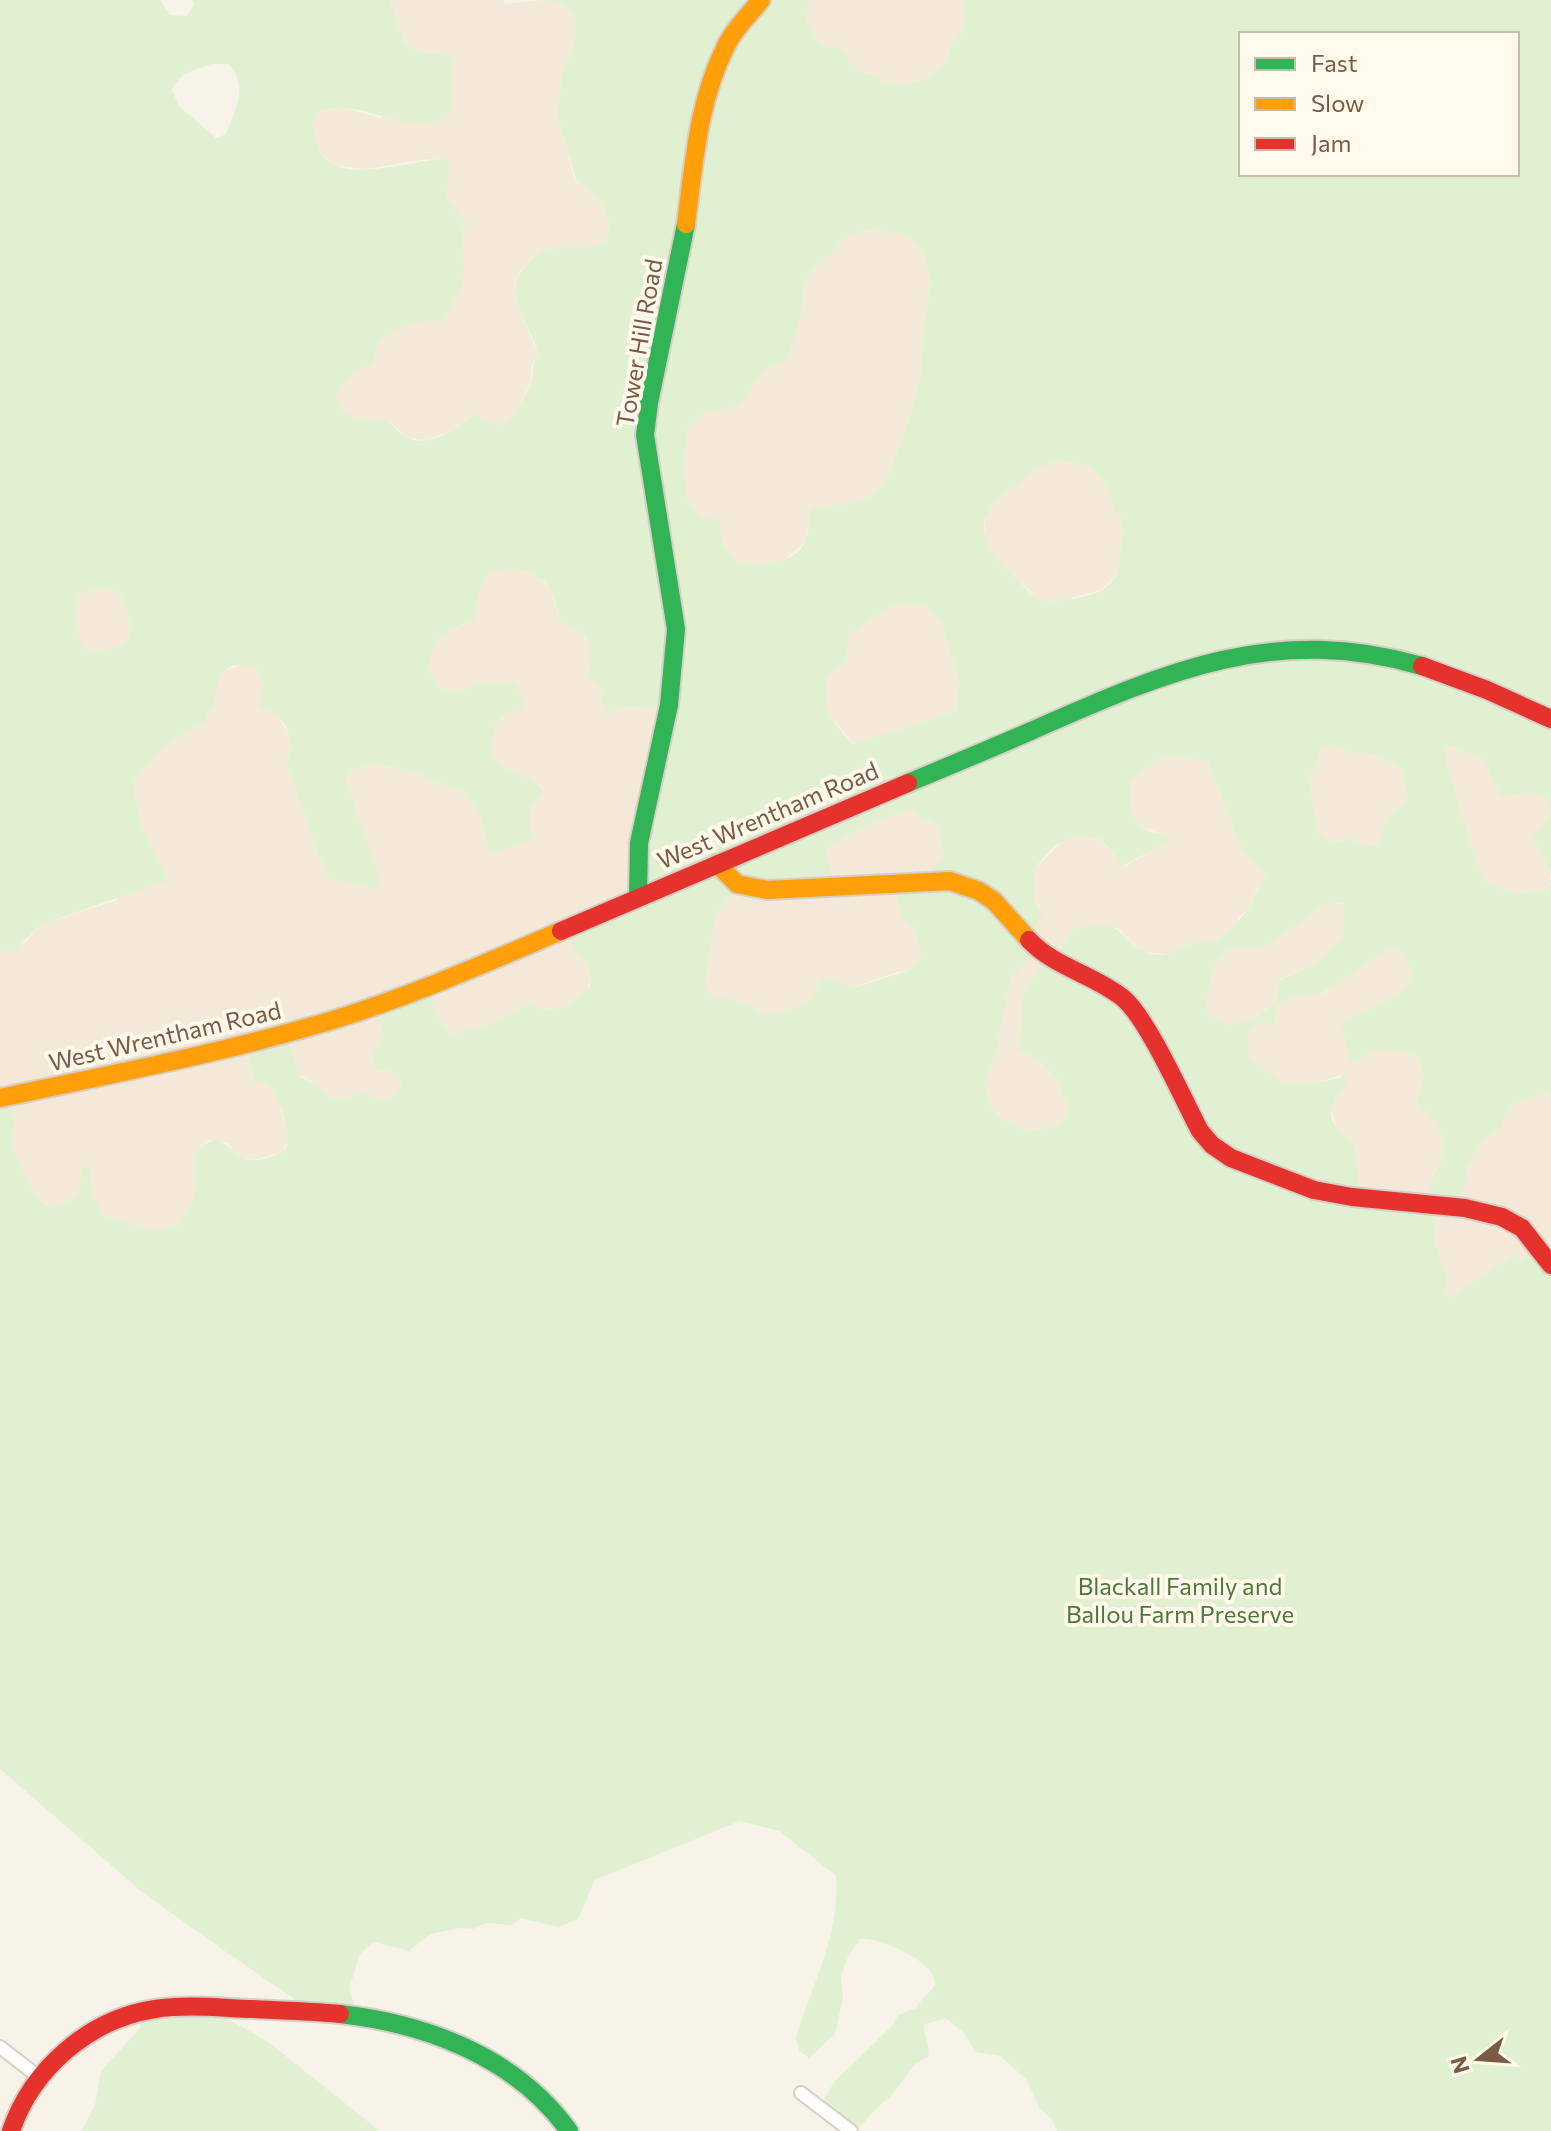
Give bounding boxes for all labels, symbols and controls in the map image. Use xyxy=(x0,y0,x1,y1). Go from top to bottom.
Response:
legend xyxy=(1239,32,1519,176)
text: Fast xyxy=(1311,48,1358,77)
text: Slow xyxy=(1311,88,1364,117)
text: Jam xyxy=(1311,128,1351,157)
street label: Tower Hill Road xyxy=(609,256,668,429)
street label: West Wrentham Road xyxy=(653,755,882,874)
street label: West Wrentham Road xyxy=(46,995,284,1076)
park label: Blackall Family and Ballou Farm Preserve xyxy=(1066,1571,1294,1628)
north arrow xyxy=(1439,2019,1519,2099)
text: N xyxy=(1444,2053,1475,2077)

